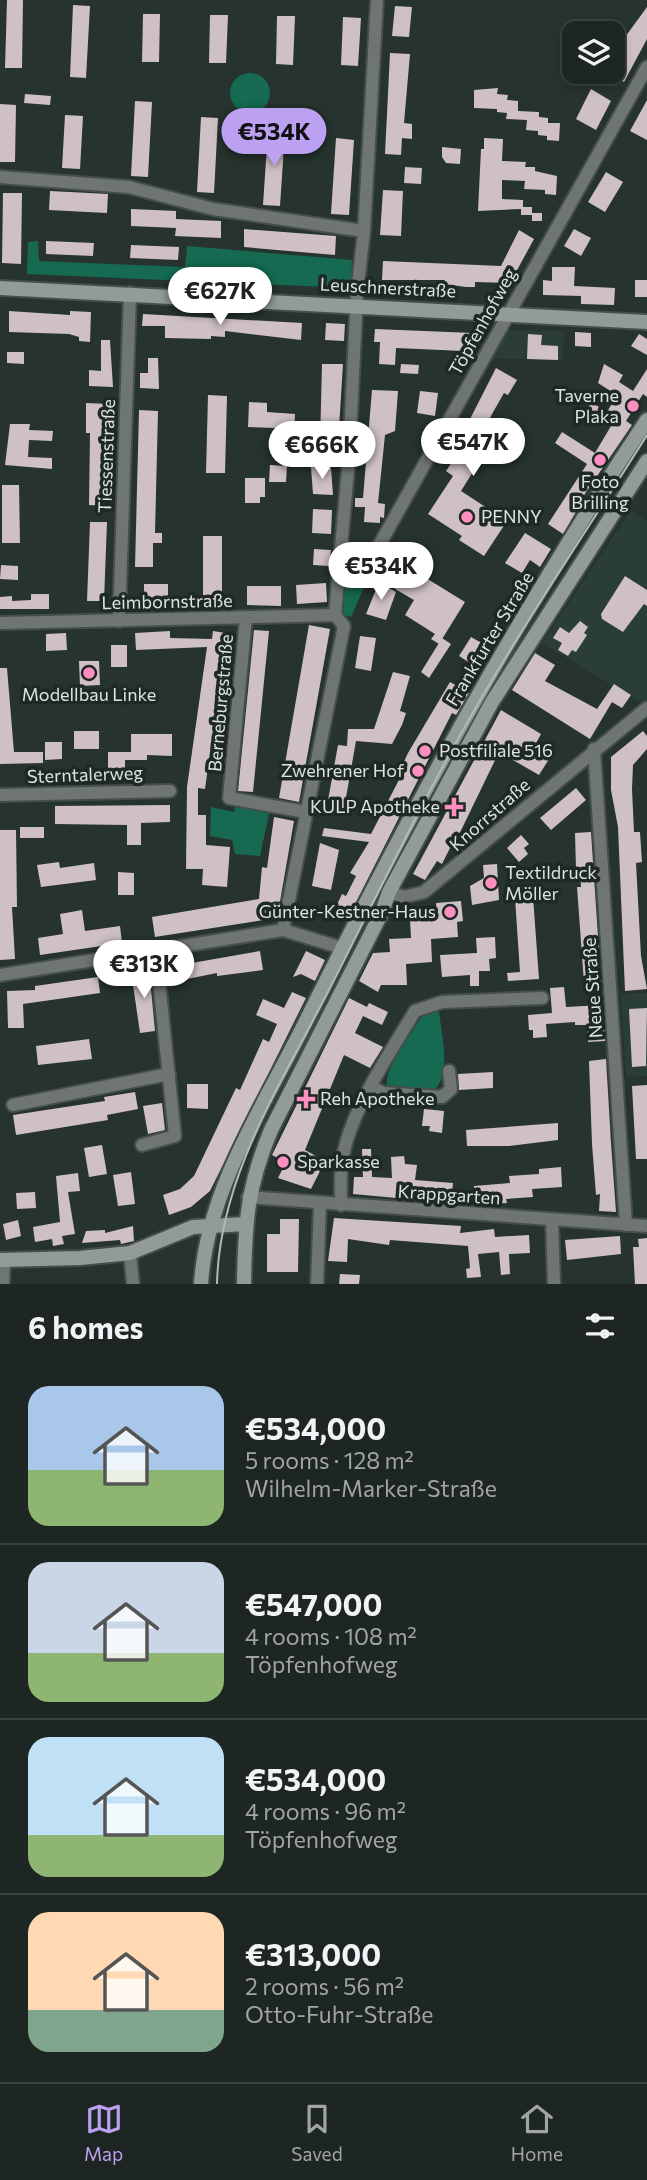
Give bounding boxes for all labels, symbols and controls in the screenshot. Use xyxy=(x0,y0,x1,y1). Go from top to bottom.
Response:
map controls xyxy=(562,21,625,84)
button: layers xyxy=(562,21,625,84)
pin: €534K xyxy=(225,108,323,168)
text: €534K xyxy=(237,117,311,145)
street label: Töpfenhofweg xyxy=(444,264,521,379)
pin: €627K xyxy=(171,268,269,327)
street label: Leuschnerstraße xyxy=(319,272,457,302)
text: €627K xyxy=(184,276,256,304)
place label: Taverne Plaka xyxy=(554,384,619,427)
marker: Taverne Plaka xyxy=(625,398,641,414)
street label: Tiessenstraße xyxy=(93,399,119,513)
pin: €547K xyxy=(424,419,522,478)
pin: €666K xyxy=(273,421,371,481)
text: €547K xyxy=(437,427,509,455)
text: €666K xyxy=(285,430,359,458)
marker: Foto Brilling xyxy=(592,452,608,468)
place label: Foto Brilling xyxy=(571,470,629,513)
place label: PENNY xyxy=(481,505,542,527)
marker: PENNY xyxy=(459,509,475,525)
pin: €534K xyxy=(332,542,430,602)
text: €534K xyxy=(344,551,418,579)
street label: Frankfurter Straße xyxy=(440,567,538,710)
street label: Leimbornstraße xyxy=(101,589,233,613)
street label: Berneburgstraße xyxy=(203,633,237,773)
marker: Modellbau Linke xyxy=(81,665,97,681)
place label: Modellbau Linke xyxy=(22,683,156,705)
place label: Postfiliale 516 xyxy=(439,739,553,761)
marker: Postfiliale 516 xyxy=(417,743,433,759)
place label: Zwehrener Hof xyxy=(281,759,405,781)
street label: Sterntalerweg xyxy=(27,761,144,787)
marker: Zwehrener Hof xyxy=(410,763,426,779)
street label: Knorrstraße xyxy=(445,773,534,855)
place label: KULP Apotheke xyxy=(310,795,440,817)
marker: KULP Apotheke xyxy=(446,799,462,815)
place label: Textildruck Möller xyxy=(505,861,597,904)
marker: Textildruck Möller xyxy=(483,875,499,891)
place label: Günter-Kestner-Haus xyxy=(259,900,436,922)
marker: Günter-Kestner-Haus xyxy=(442,904,458,920)
street label: Neue Straße xyxy=(578,937,606,1039)
pin: €313K xyxy=(95,940,193,1000)
text: €313K xyxy=(109,949,179,977)
place label: Reh Apotheke xyxy=(320,1087,434,1109)
marker: Reh Apotheke xyxy=(298,1091,314,1107)
place label: Sparkasse xyxy=(297,1150,380,1172)
marker: Sparkasse xyxy=(275,1154,291,1170)
street label: Krappgarten xyxy=(397,1179,501,1209)
icon: filters xyxy=(581,1307,619,1345)
text: 6 homes xyxy=(28,1308,143,1345)
text: €534,000 xyxy=(245,1409,386,1446)
icon: home xyxy=(84,1414,168,1498)
text: 5 rooms · 128 m² xyxy=(245,1446,414,1474)
text: Wilhelm-Marker-Straße xyxy=(245,1474,497,1502)
text: €547,000 xyxy=(245,1585,382,1622)
icon: home xyxy=(84,1590,168,1674)
text: 4 rooms · 108 m² xyxy=(245,1622,417,1650)
text: Töpfenhofweg xyxy=(245,1650,397,1678)
text: €534,000 xyxy=(245,1760,386,1797)
icon: home xyxy=(84,1765,168,1849)
text: 4 rooms · 96 m² xyxy=(245,1797,406,1825)
text: Töpfenhofweg xyxy=(245,1825,397,1853)
text: €313,000 xyxy=(245,1935,381,1972)
icon: home xyxy=(84,1940,168,2024)
text: 2 rooms · 56 m² xyxy=(245,1972,404,2000)
text: Otto-Fuhr-Straße xyxy=(245,2000,433,2028)
tab: Map xyxy=(84,2100,123,2165)
tab: Saved xyxy=(291,2100,343,2165)
tab: Home xyxy=(511,2100,563,2165)

